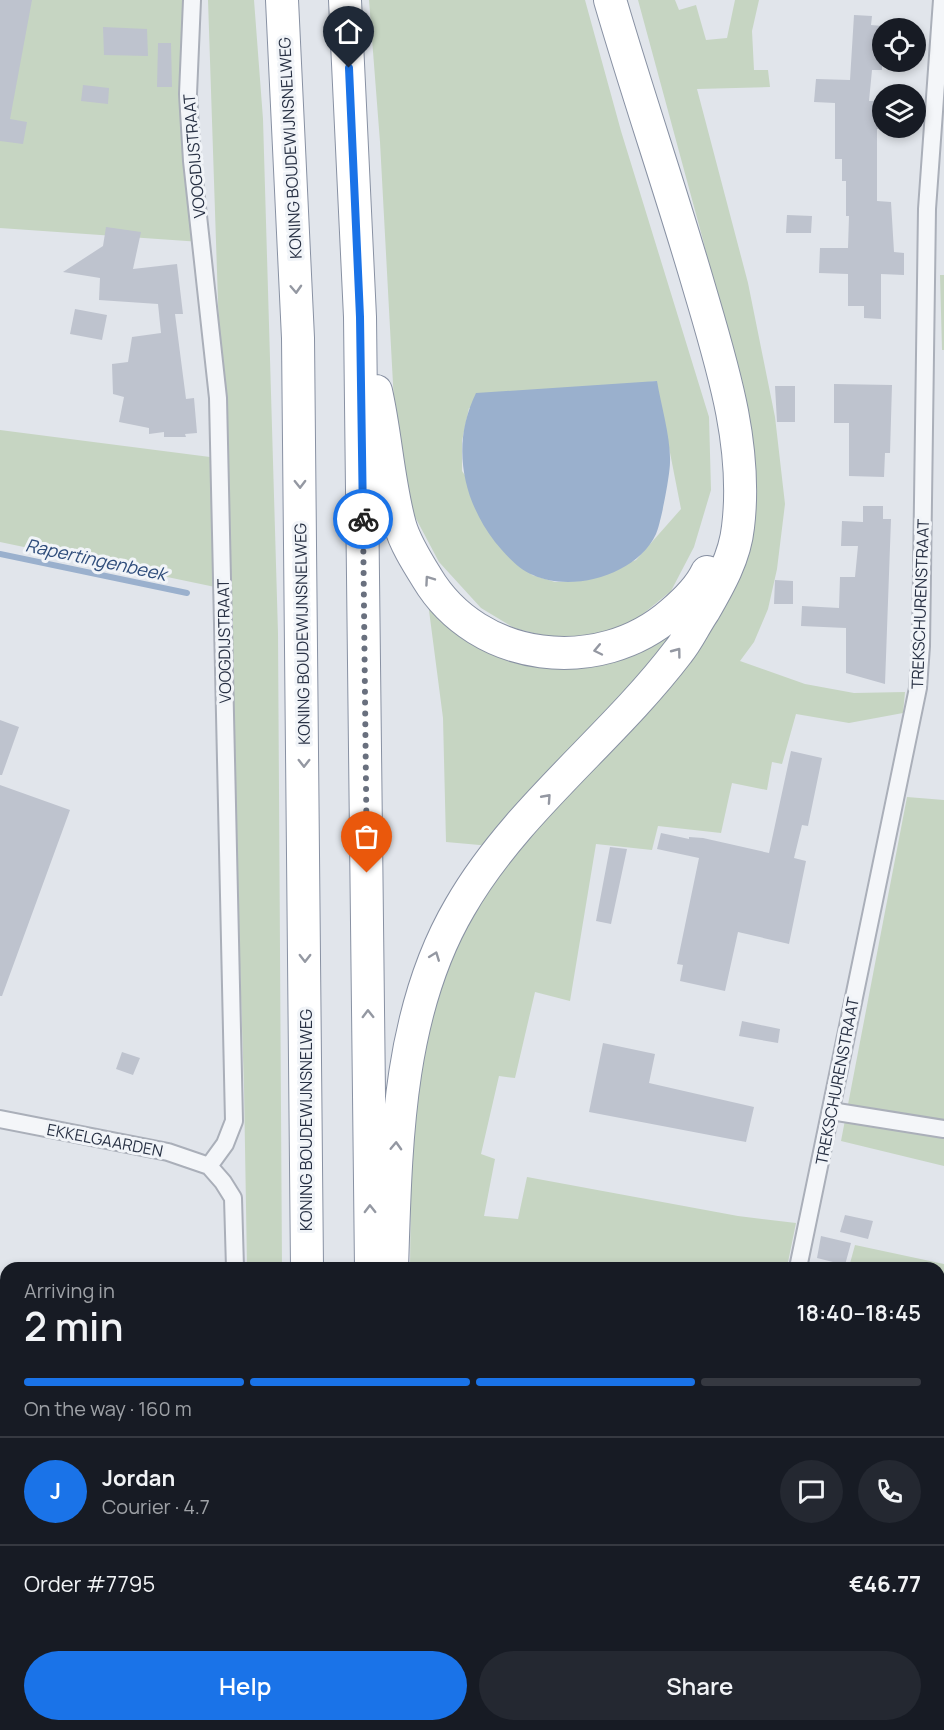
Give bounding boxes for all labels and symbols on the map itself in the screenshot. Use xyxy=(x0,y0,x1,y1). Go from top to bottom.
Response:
pin xyxy=(323,6,374,68)
street label: KONING BOUDEWIJNSNELWEG xyxy=(273,37,307,259)
street label: VOOGDIJSTRAAT xyxy=(178,93,210,219)
one-way arrow xyxy=(290,285,303,294)
one-way arrow xyxy=(294,480,306,489)
courier xyxy=(333,489,393,549)
street label: TREKSCHURENSTRAAT xyxy=(906,518,934,690)
street label: KONING BOUDEWIJNSNELWEG xyxy=(289,523,315,745)
water label: Rapertingenbeek xyxy=(23,532,172,586)
one-way arrow xyxy=(425,576,436,587)
street label: VOOGDIJSTRAAT xyxy=(212,578,236,703)
one-way arrow xyxy=(594,643,604,656)
one-way arrow xyxy=(670,648,681,659)
one-way arrow xyxy=(298,759,310,768)
one-way arrow xyxy=(540,794,551,804)
pin xyxy=(341,811,392,873)
one-way arrow xyxy=(428,951,440,962)
one-way arrow xyxy=(299,954,311,963)
street label: TREKSCHURENSTRAAT xyxy=(810,995,864,1167)
street label: KONING BOUDEWIJNSNELWEG xyxy=(295,1009,317,1231)
one-way arrow xyxy=(362,1010,374,1019)
street label: EKKELGAARDEN xyxy=(45,1118,165,1162)
one-way arrow xyxy=(390,1142,403,1151)
one-way arrow xyxy=(364,1205,376,1214)

